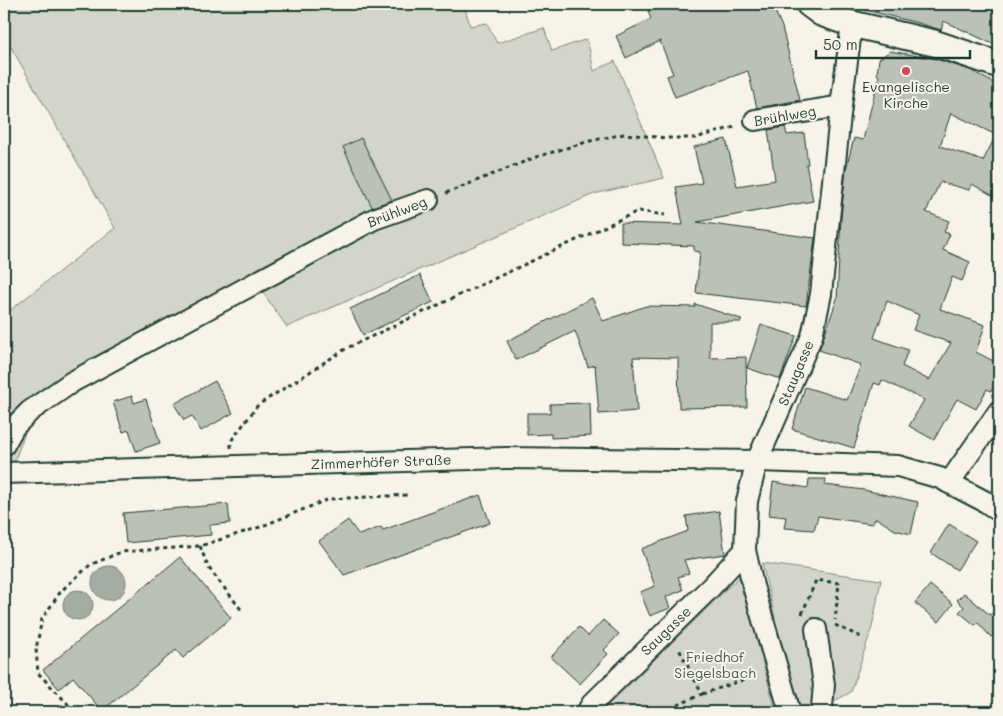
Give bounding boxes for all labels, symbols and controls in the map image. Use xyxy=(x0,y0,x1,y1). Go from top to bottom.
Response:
scale bar xyxy=(816,28,969,60)
text: 50 m xyxy=(823,34,858,54)
marker: Evangelische Kirche xyxy=(900,65,912,77)
place label: Evangelische Kirche xyxy=(862,77,950,112)
street label: Brühlweg xyxy=(753,101,817,130)
street label: Brühlweg xyxy=(364,191,429,232)
street label: Staugasse xyxy=(773,337,818,409)
street label: Zimmerhöfer Straße xyxy=(310,450,452,473)
street label: Saugasse xyxy=(636,602,695,659)
park label: Friedhof Siegelsbach xyxy=(674,647,756,682)

